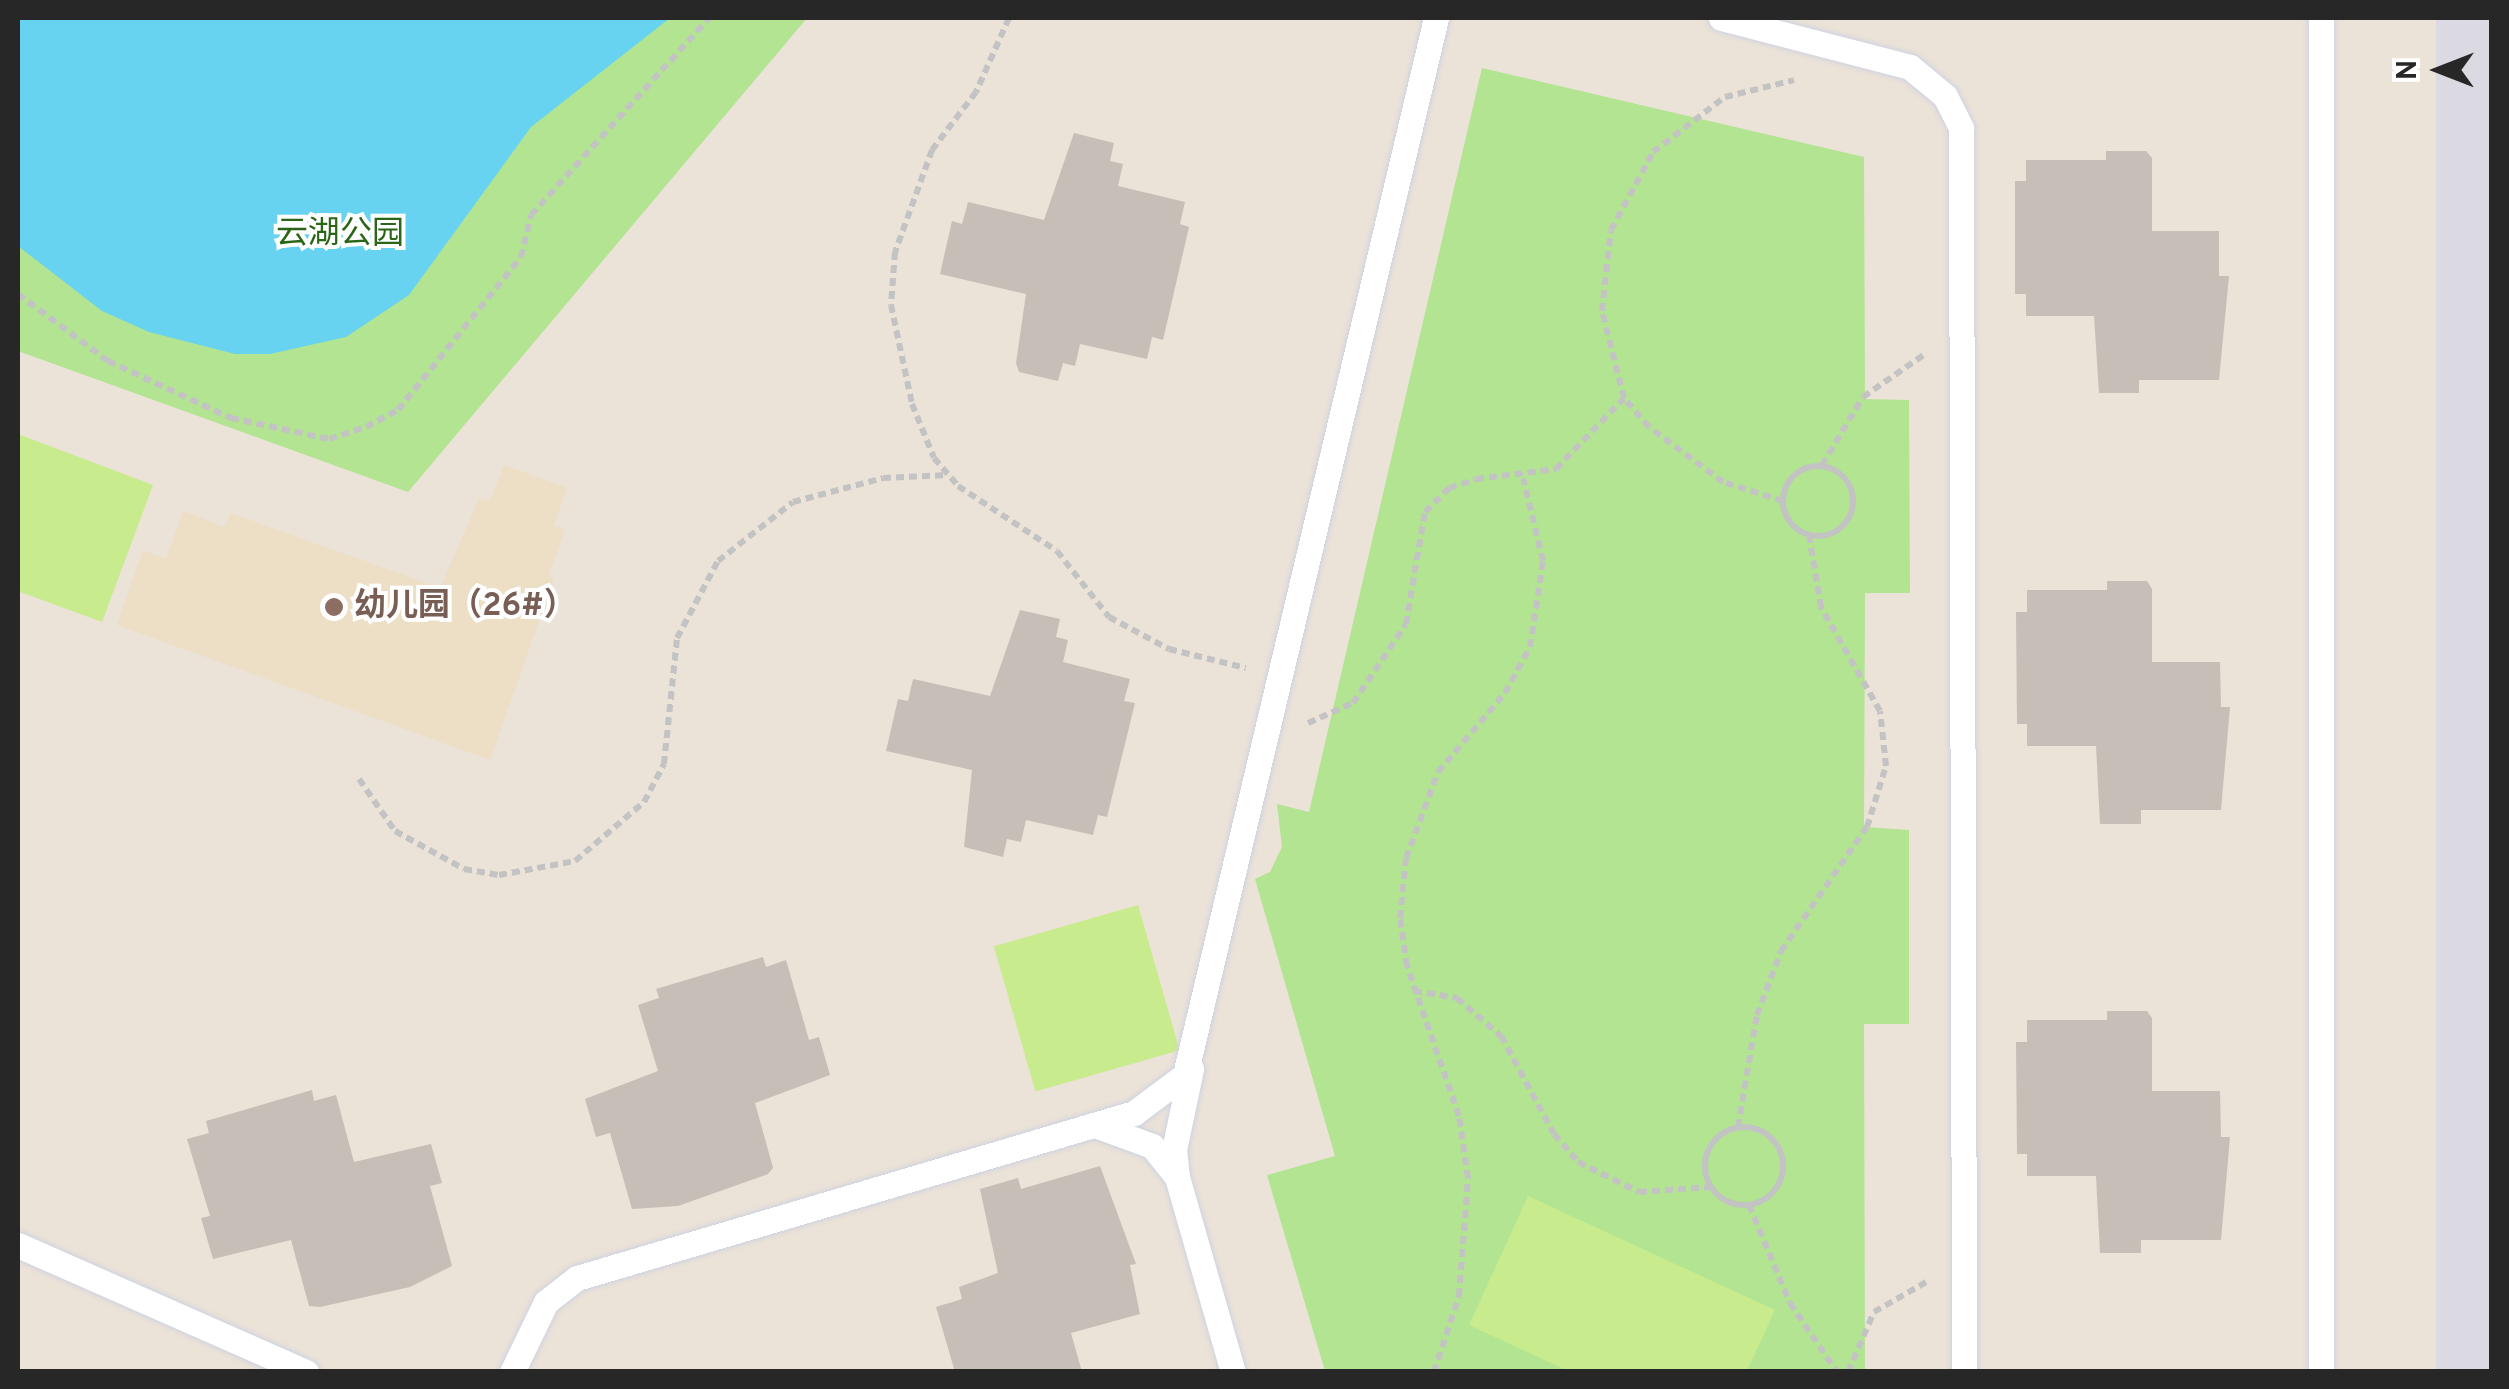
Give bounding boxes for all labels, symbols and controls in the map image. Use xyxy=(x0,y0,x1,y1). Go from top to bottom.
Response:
north arrow xyxy=(2389,20,2489,120)
text: N xyxy=(2391,60,2427,80)
park label: 云湖公园 xyxy=(276,216,404,254)
place label: 幼儿园（26#） xyxy=(354,588,576,626)
marker: 幼儿园（26#） xyxy=(323,596,345,618)

